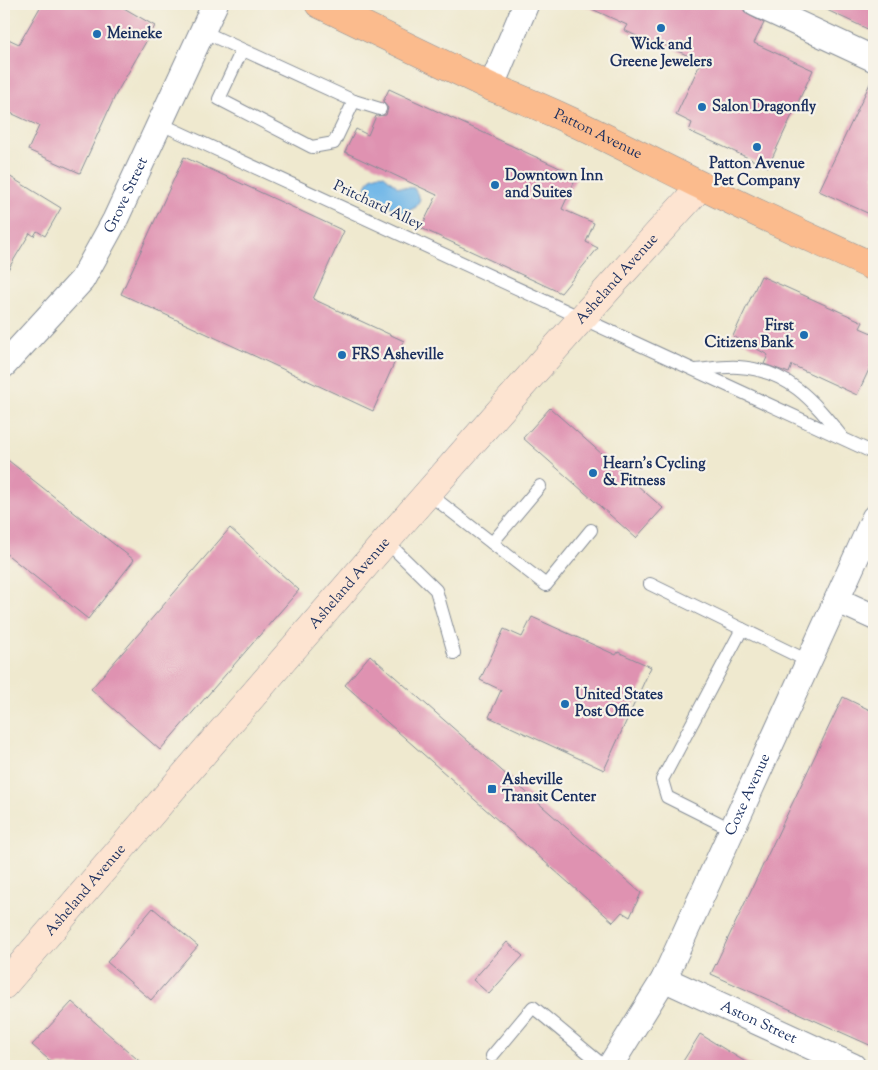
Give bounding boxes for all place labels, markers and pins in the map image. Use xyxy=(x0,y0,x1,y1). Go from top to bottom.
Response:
marker: Wick and Greene Jewelers xyxy=(655,22,667,34)
place label: Meineke xyxy=(107,24,162,45)
marker: Meineke xyxy=(91,28,103,40)
place label: Wick and Greene Jewelers xyxy=(610,35,712,73)
place label: Salon Dragonfly xyxy=(712,97,817,118)
marker: Salon Dragonfly xyxy=(696,101,708,113)
marker: Patton Avenue Pet Company xyxy=(751,141,763,153)
place label: Patton Avenue Pet Company xyxy=(709,154,805,192)
place label: Downtown Inn and Suites xyxy=(505,166,604,204)
marker: Downtown Inn and Suites xyxy=(489,179,501,191)
place label: First Citizens Bank xyxy=(705,316,795,354)
marker: First Citizens Bank xyxy=(798,329,810,341)
place label: FRS Asheville xyxy=(352,345,444,366)
marker: FRS Asheville xyxy=(336,349,348,361)
place label: Hearn's Cycling & Fitness xyxy=(603,454,706,492)
marker: Hearn's Cycling & Fitness xyxy=(587,467,599,479)
place label: United States Post Office xyxy=(575,685,663,723)
marker: United States Post Office xyxy=(559,698,571,710)
place label: Asheville Transit Center xyxy=(502,770,597,808)
marker: Asheville Transit Center xyxy=(486,783,498,795)

